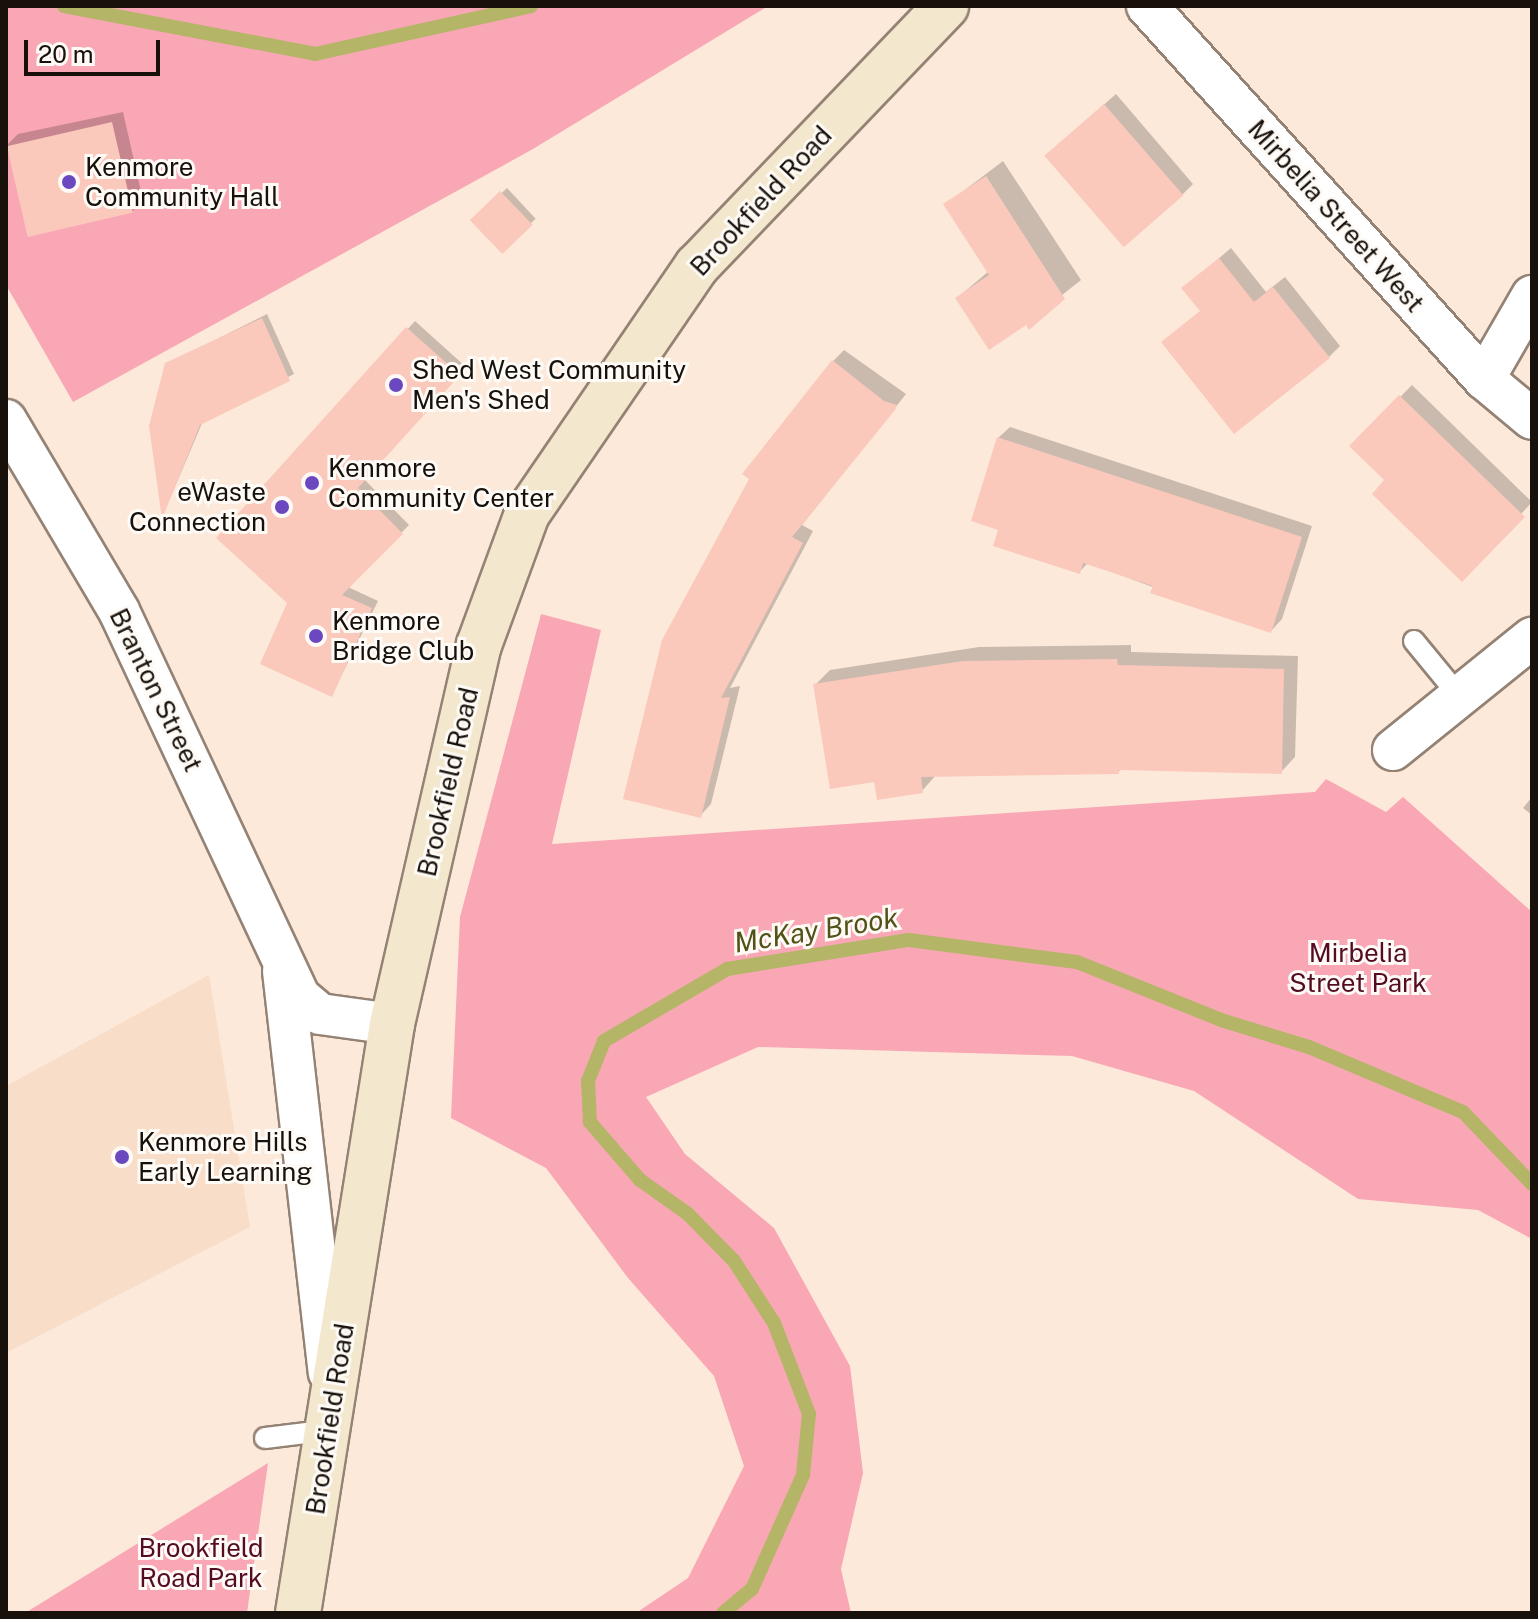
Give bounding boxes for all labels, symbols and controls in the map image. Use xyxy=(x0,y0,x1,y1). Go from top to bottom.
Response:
scale bar xyxy=(28,24,164,74)
text: 20 m xyxy=(38,40,94,68)
street label: Mirbelia Street West xyxy=(1241,113,1431,319)
street label: Brookfield Road xyxy=(684,120,838,282)
place label: Kenmore Community Hall xyxy=(85,151,279,212)
marker: Kenmore Community Hall xyxy=(60,173,78,191)
place label: Shed West Community Men's Shed xyxy=(412,354,687,416)
marker: Shed West Community Men's Shed xyxy=(387,376,405,394)
place label: Kenmore Community Center xyxy=(328,452,554,514)
marker: Kenmore Community Center xyxy=(303,474,321,492)
place label: eWaste Connection xyxy=(129,476,266,538)
marker: eWaste Connection xyxy=(273,498,291,516)
street label: Branton Street xyxy=(103,603,209,777)
place label: Kenmore Bridge Club xyxy=(332,605,474,666)
marker: Kenmore Bridge Club xyxy=(307,627,325,645)
street label: Brookfield Road xyxy=(411,684,485,880)
water label: McKay Brook xyxy=(732,900,900,960)
park label: Mirbelia Street Park xyxy=(1289,937,1427,998)
place label: Kenmore Hills Early Learning xyxy=(138,1126,312,1188)
marker: Kenmore Hills Early Learning xyxy=(113,1148,131,1166)
street label: Brookfield Road xyxy=(299,1321,361,1517)
park label: Brookfield Road Park xyxy=(138,1532,264,1594)

